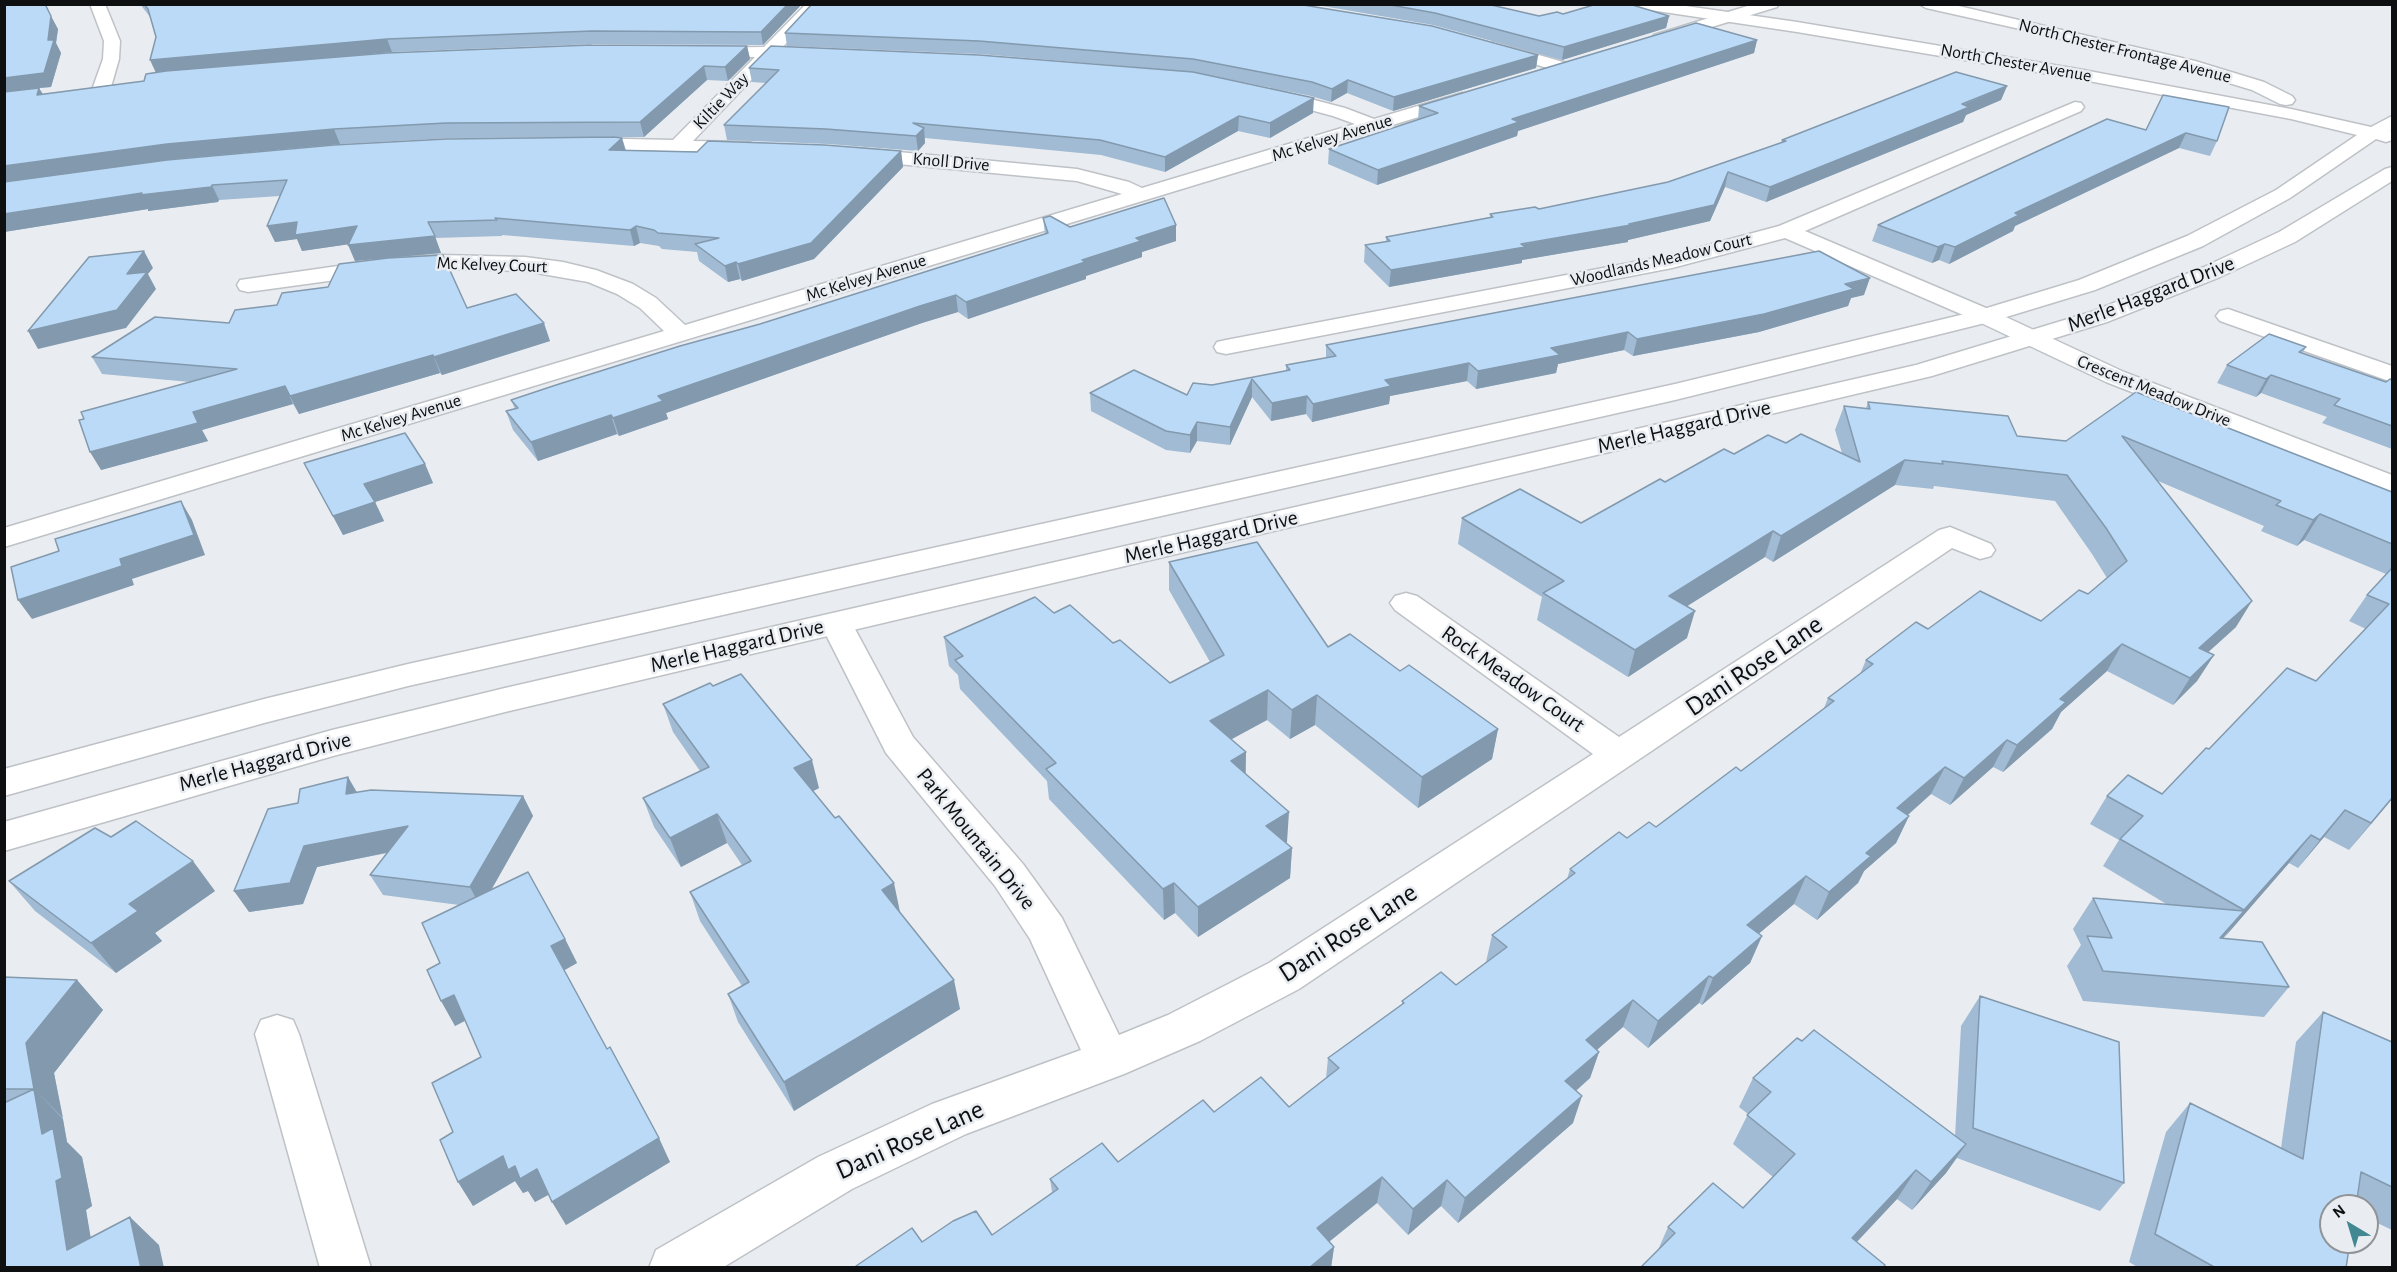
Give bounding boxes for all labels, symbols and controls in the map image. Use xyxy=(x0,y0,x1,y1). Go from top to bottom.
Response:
street label: North Chester Frontage Avenue xyxy=(2017,14,2233,88)
street label: North Chester Avenue xyxy=(1939,39,2093,87)
street label: Kiltie Way xyxy=(689,68,753,134)
street label: Mc Kelvey Avenue xyxy=(1269,109,1395,167)
street label: Knoll Drive xyxy=(912,148,990,176)
street label: Woodlands Meadow Court xyxy=(1568,229,1754,291)
street label: Mc Kelvey Avenue xyxy=(803,249,929,307)
street label: Merle Haggard Drive xyxy=(2064,250,2238,338)
street label: Mc Kelvey Court xyxy=(436,252,548,278)
street label: Crescent Meadow Drive xyxy=(2074,350,2234,432)
street label: Mc Kelvey Avenue xyxy=(338,389,464,447)
street label: Merle Haggard Drive xyxy=(1595,394,1773,460)
street label: Merle Haggard Drive xyxy=(1122,504,1300,570)
street label: Dani Rose Lane xyxy=(1679,608,1829,724)
street label: Merle Haggard Drive xyxy=(648,613,826,679)
street label: Rock Meadow Court xyxy=(1436,620,1590,738)
street label: Merle Haggard Drive xyxy=(176,726,354,798)
street label: Park Mountain Drive xyxy=(911,763,1041,915)
street label: Dani Rose Lane xyxy=(1273,876,1423,990)
street label: Dani Rose Lane xyxy=(831,1093,989,1187)
north arrow xyxy=(2319,1194,2379,1254)
text: N xyxy=(2330,1202,2348,1221)

